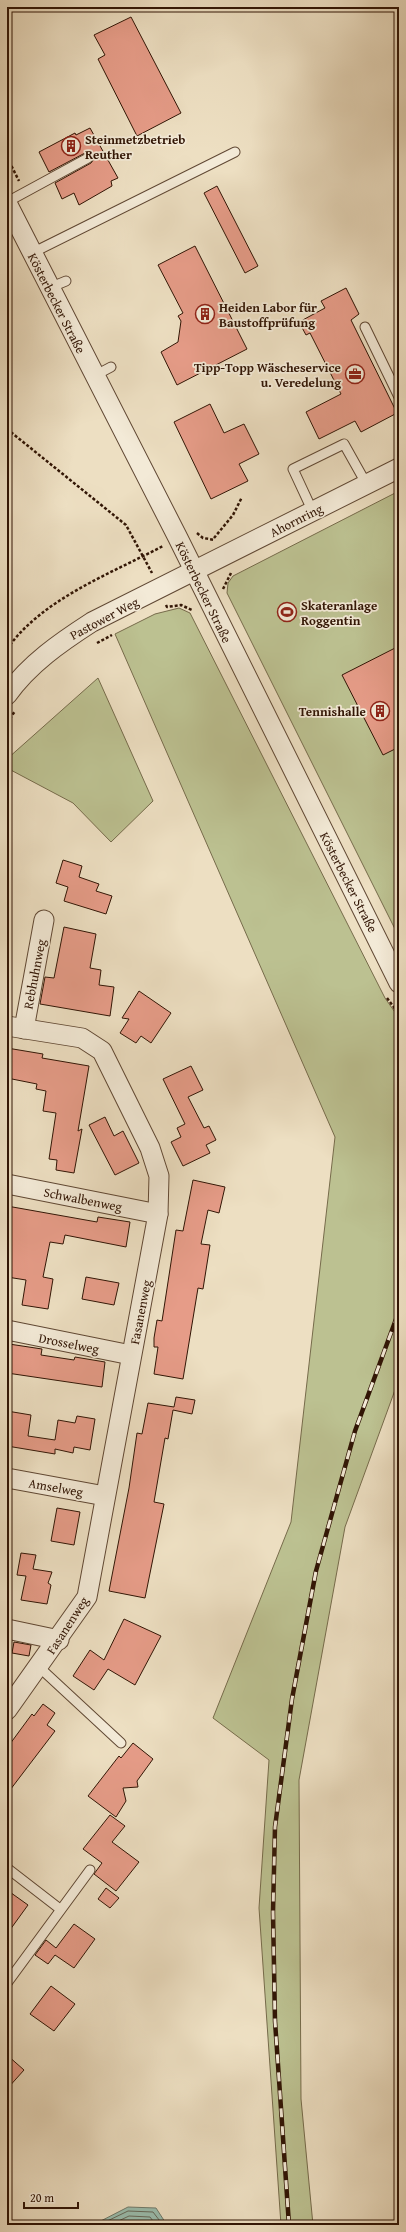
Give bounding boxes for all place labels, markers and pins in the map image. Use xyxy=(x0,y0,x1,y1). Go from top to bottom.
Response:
place label: Steinmetzbetrieb Reuther xyxy=(85,130,185,164)
building icon: Steinmetzbetrieb Reuther xyxy=(60,135,82,157)
place label: Heiden Labor für Baustoffprüfung xyxy=(219,298,317,332)
building icon: Heiden Labor für Baustoffprüfung xyxy=(194,303,216,325)
place label: Tipp-Topp Wäscheservice u. Veredelung xyxy=(194,358,341,392)
office icon: Tipp-Topp Wäscheservice u. Veredelung xyxy=(344,363,366,385)
place label: Skateranlage Roggentin xyxy=(301,596,377,630)
sports icon: Skateranlage Roggentin xyxy=(276,601,298,623)
building icon: Tennishalle xyxy=(369,700,391,722)
place label: Tennishalle xyxy=(299,702,366,721)

